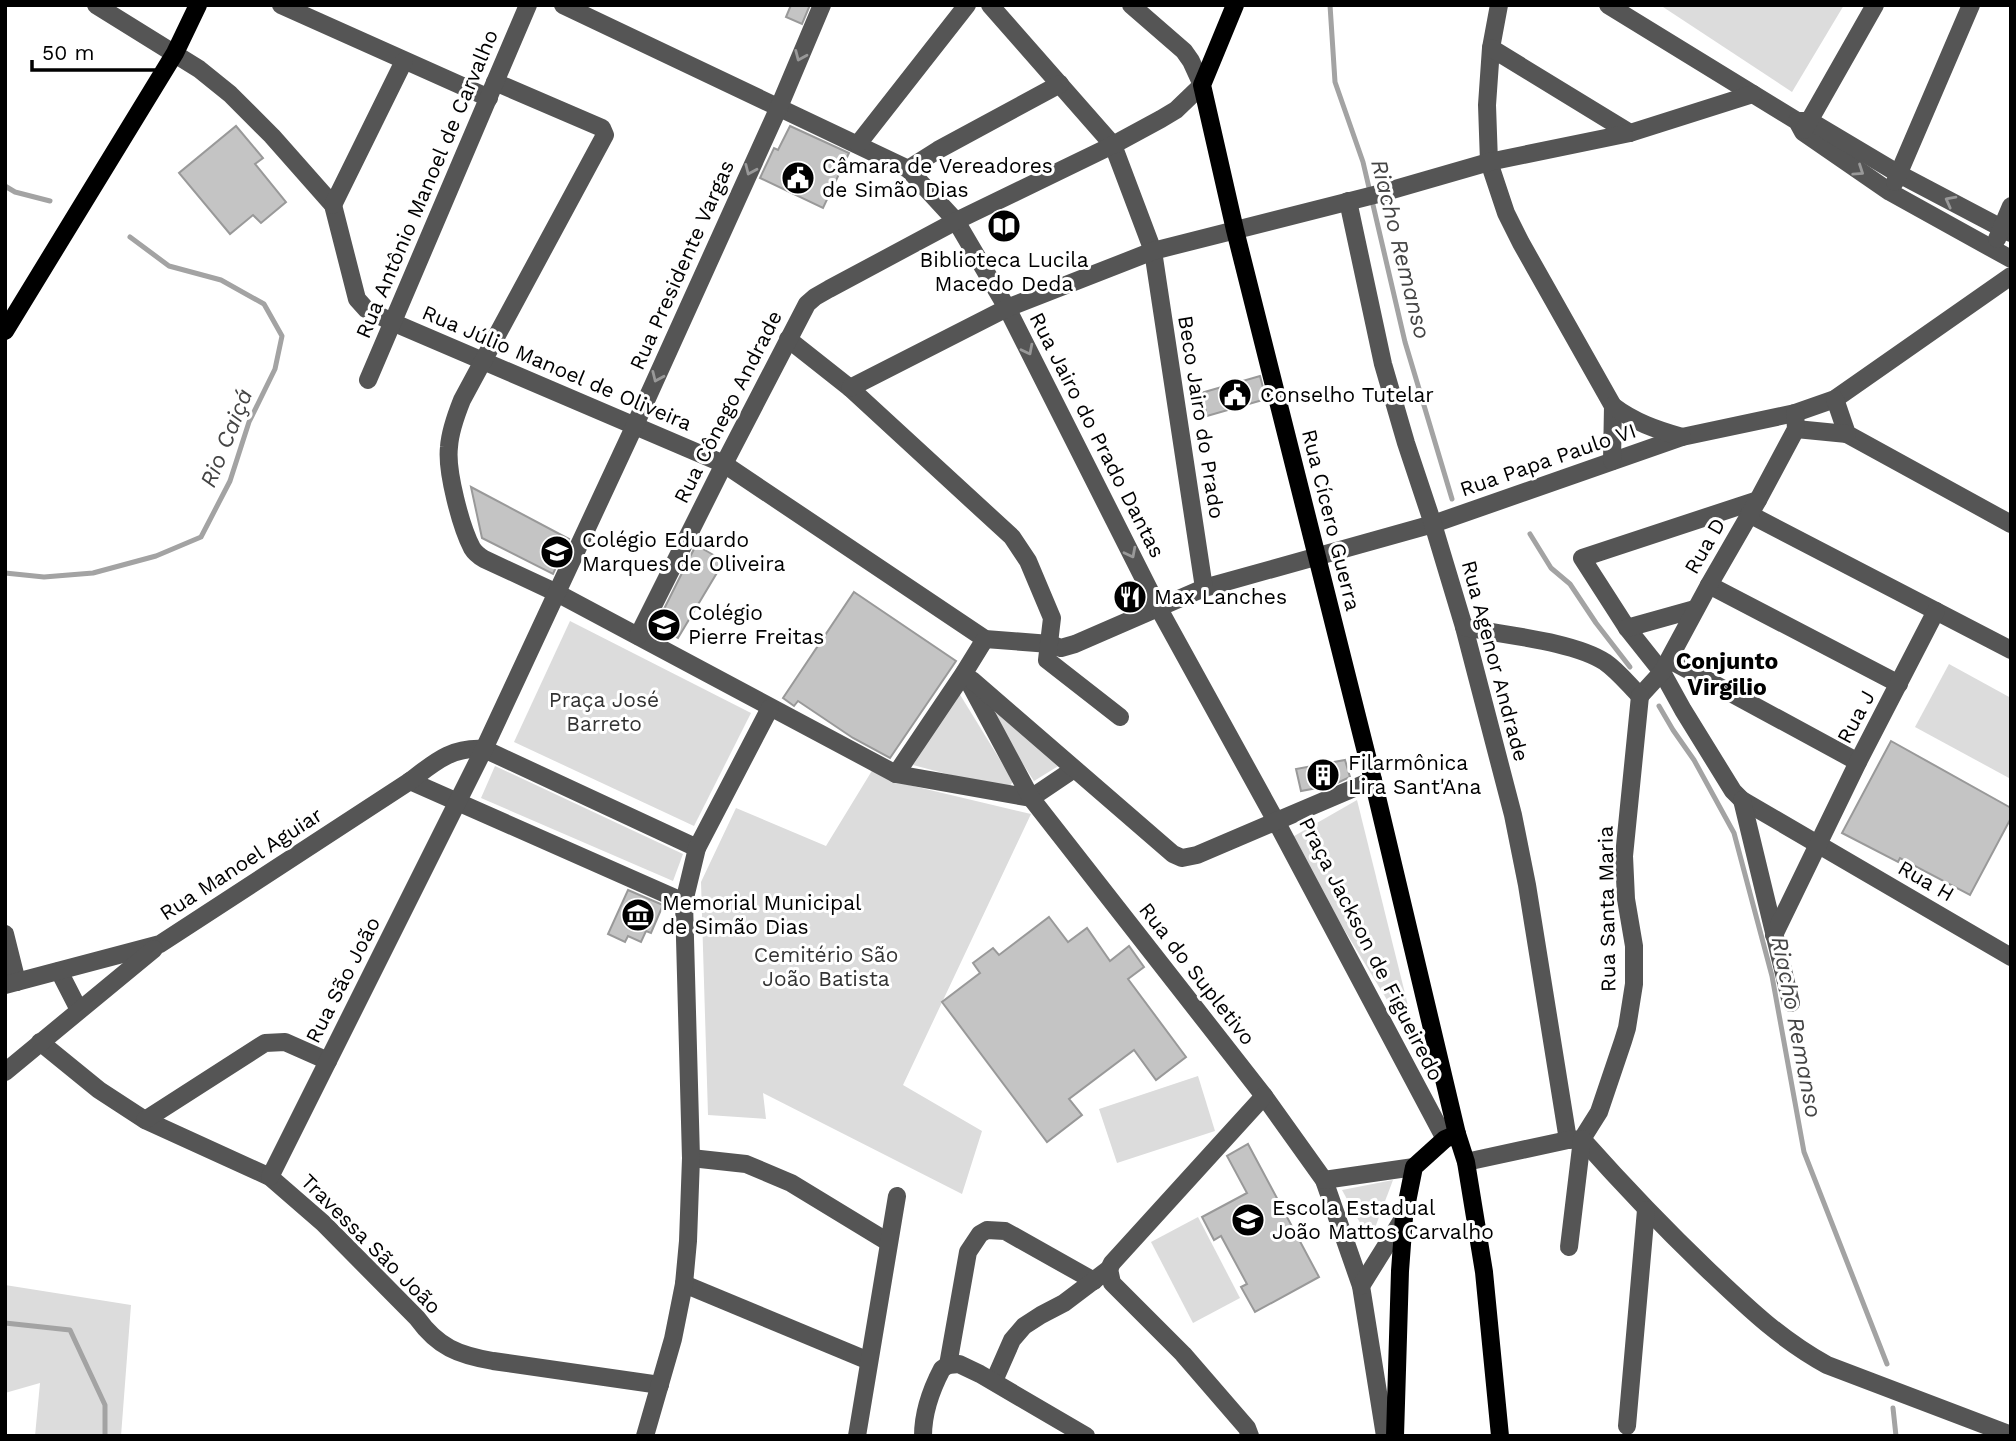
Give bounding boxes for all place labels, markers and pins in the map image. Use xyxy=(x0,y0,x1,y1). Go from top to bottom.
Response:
place label: Câmara de Vereadores de Simão Dias xyxy=(822,153,1053,202)
public building icon: Câmara de Vereadores de Simão Dias xyxy=(779,159,817,197)
library icon: Biblioteca Lucila Macedo Deda xyxy=(985,207,1023,245)
place label: Biblioteca Lucila Macedo Deda xyxy=(919,247,1089,296)
public building icon: Conselho Tutelar xyxy=(1216,376,1254,414)
place label: Conselho Tutelar xyxy=(1260,382,1434,407)
place label: Colégio Eduardo Marques de Oliveira xyxy=(582,527,785,576)
school or university icon: Colégio Eduardo Marques de Oliveira xyxy=(538,533,576,571)
restaurant icon: Max Lanches xyxy=(1111,578,1149,616)
place label: Max Lanches xyxy=(1154,584,1287,609)
place label: Colégio Pierre Freitas xyxy=(688,600,824,649)
school or university icon: Colégio Pierre Freitas xyxy=(645,606,683,644)
place label: Filarmônica Lira Sant'Ana xyxy=(1348,750,1481,799)
building icon: Filarmônica Lira Sant'Ana xyxy=(1304,756,1342,794)
place label: Memorial Municipal de Simão Dias xyxy=(662,890,862,939)
museum icon: Memorial Municipal de Simão Dias xyxy=(619,896,657,934)
place label: Escola Estadual João Mattos Carvalho xyxy=(1272,1195,1494,1244)
school or university icon: Escola Estadual João Mattos Carvalho xyxy=(1229,1201,1267,1239)

